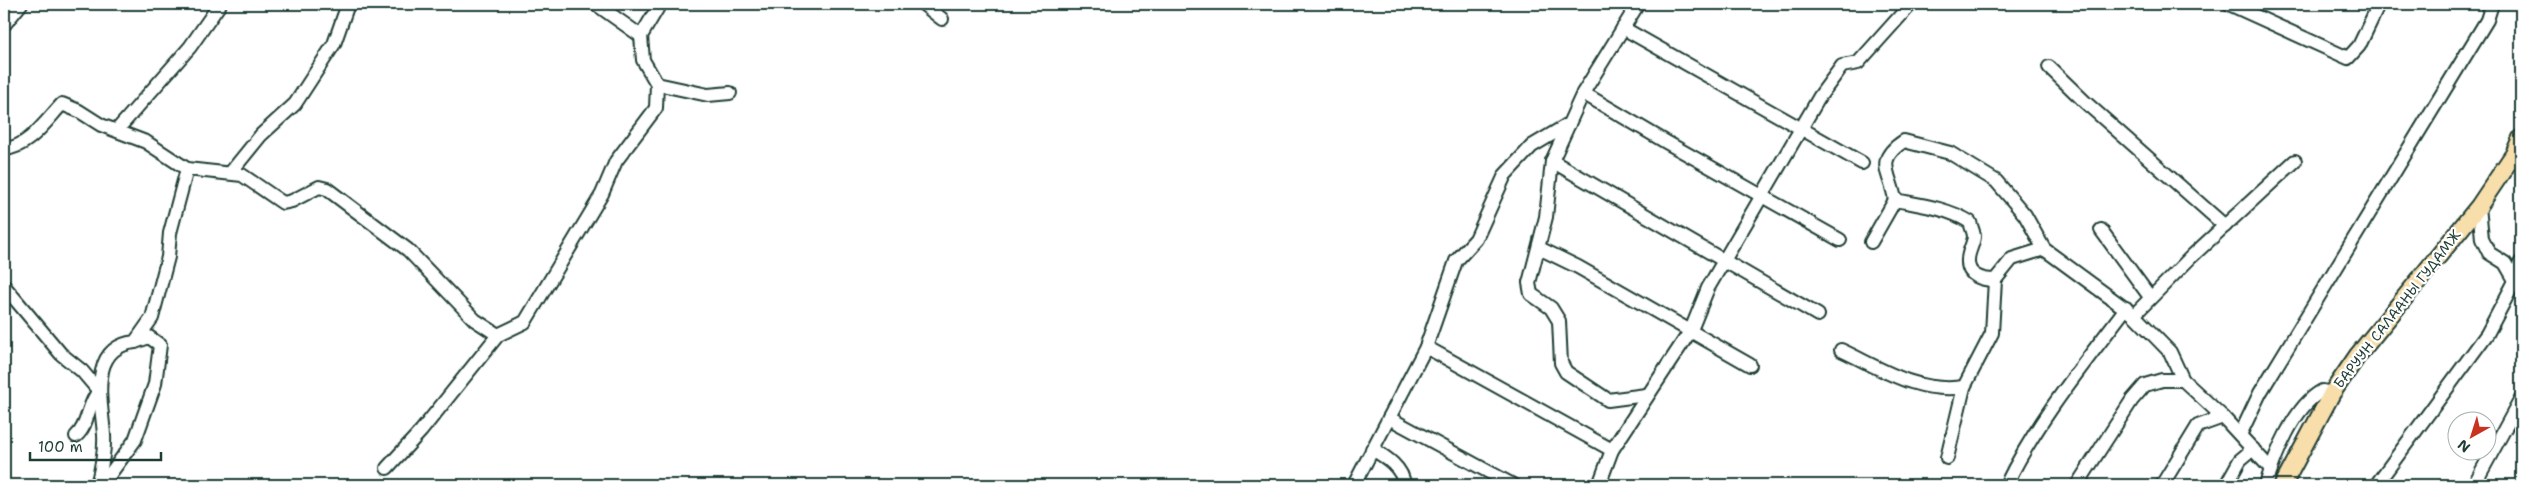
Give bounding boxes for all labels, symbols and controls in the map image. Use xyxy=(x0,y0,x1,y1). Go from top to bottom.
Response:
street label: БАРУУН САЛААНЫ ГУДАМЖ xyxy=(2330,226,2465,392)
north arrow xyxy=(2448,412,2498,462)
scale bar xyxy=(30,429,161,461)
text: N xyxy=(2454,436,2474,457)
text: 100 m xyxy=(38,437,83,457)

